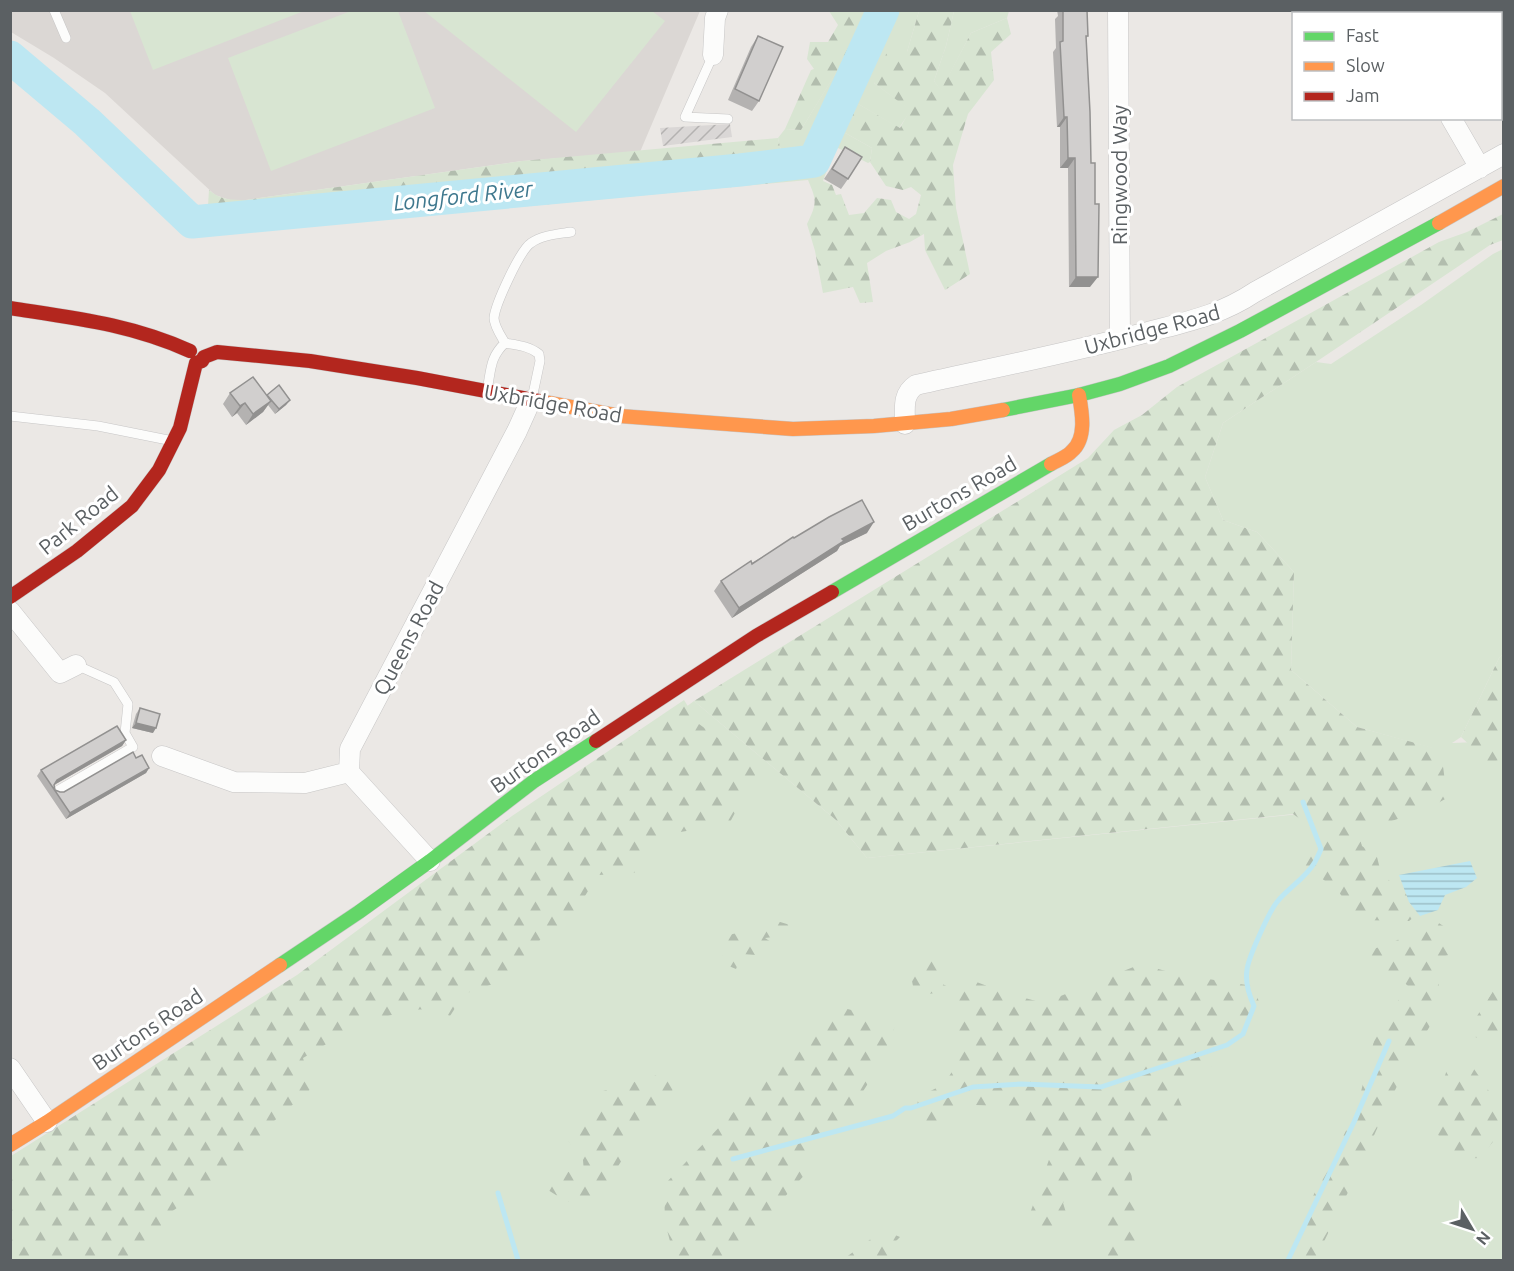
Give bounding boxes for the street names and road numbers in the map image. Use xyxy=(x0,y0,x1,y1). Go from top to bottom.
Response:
street label: Ringwood Way xyxy=(1107,105,1131,245)
street label: Uxbridge Road xyxy=(1082,299,1222,359)
street label: Uxbridge Road xyxy=(482,379,624,427)
street label: Burtons Road xyxy=(898,451,1020,535)
street label: Park Road xyxy=(34,481,122,559)
street label: Queens Road xyxy=(368,577,448,699)
street label: Burtons Road xyxy=(486,704,604,798)
street label: Burtons Road xyxy=(87,983,207,1075)

